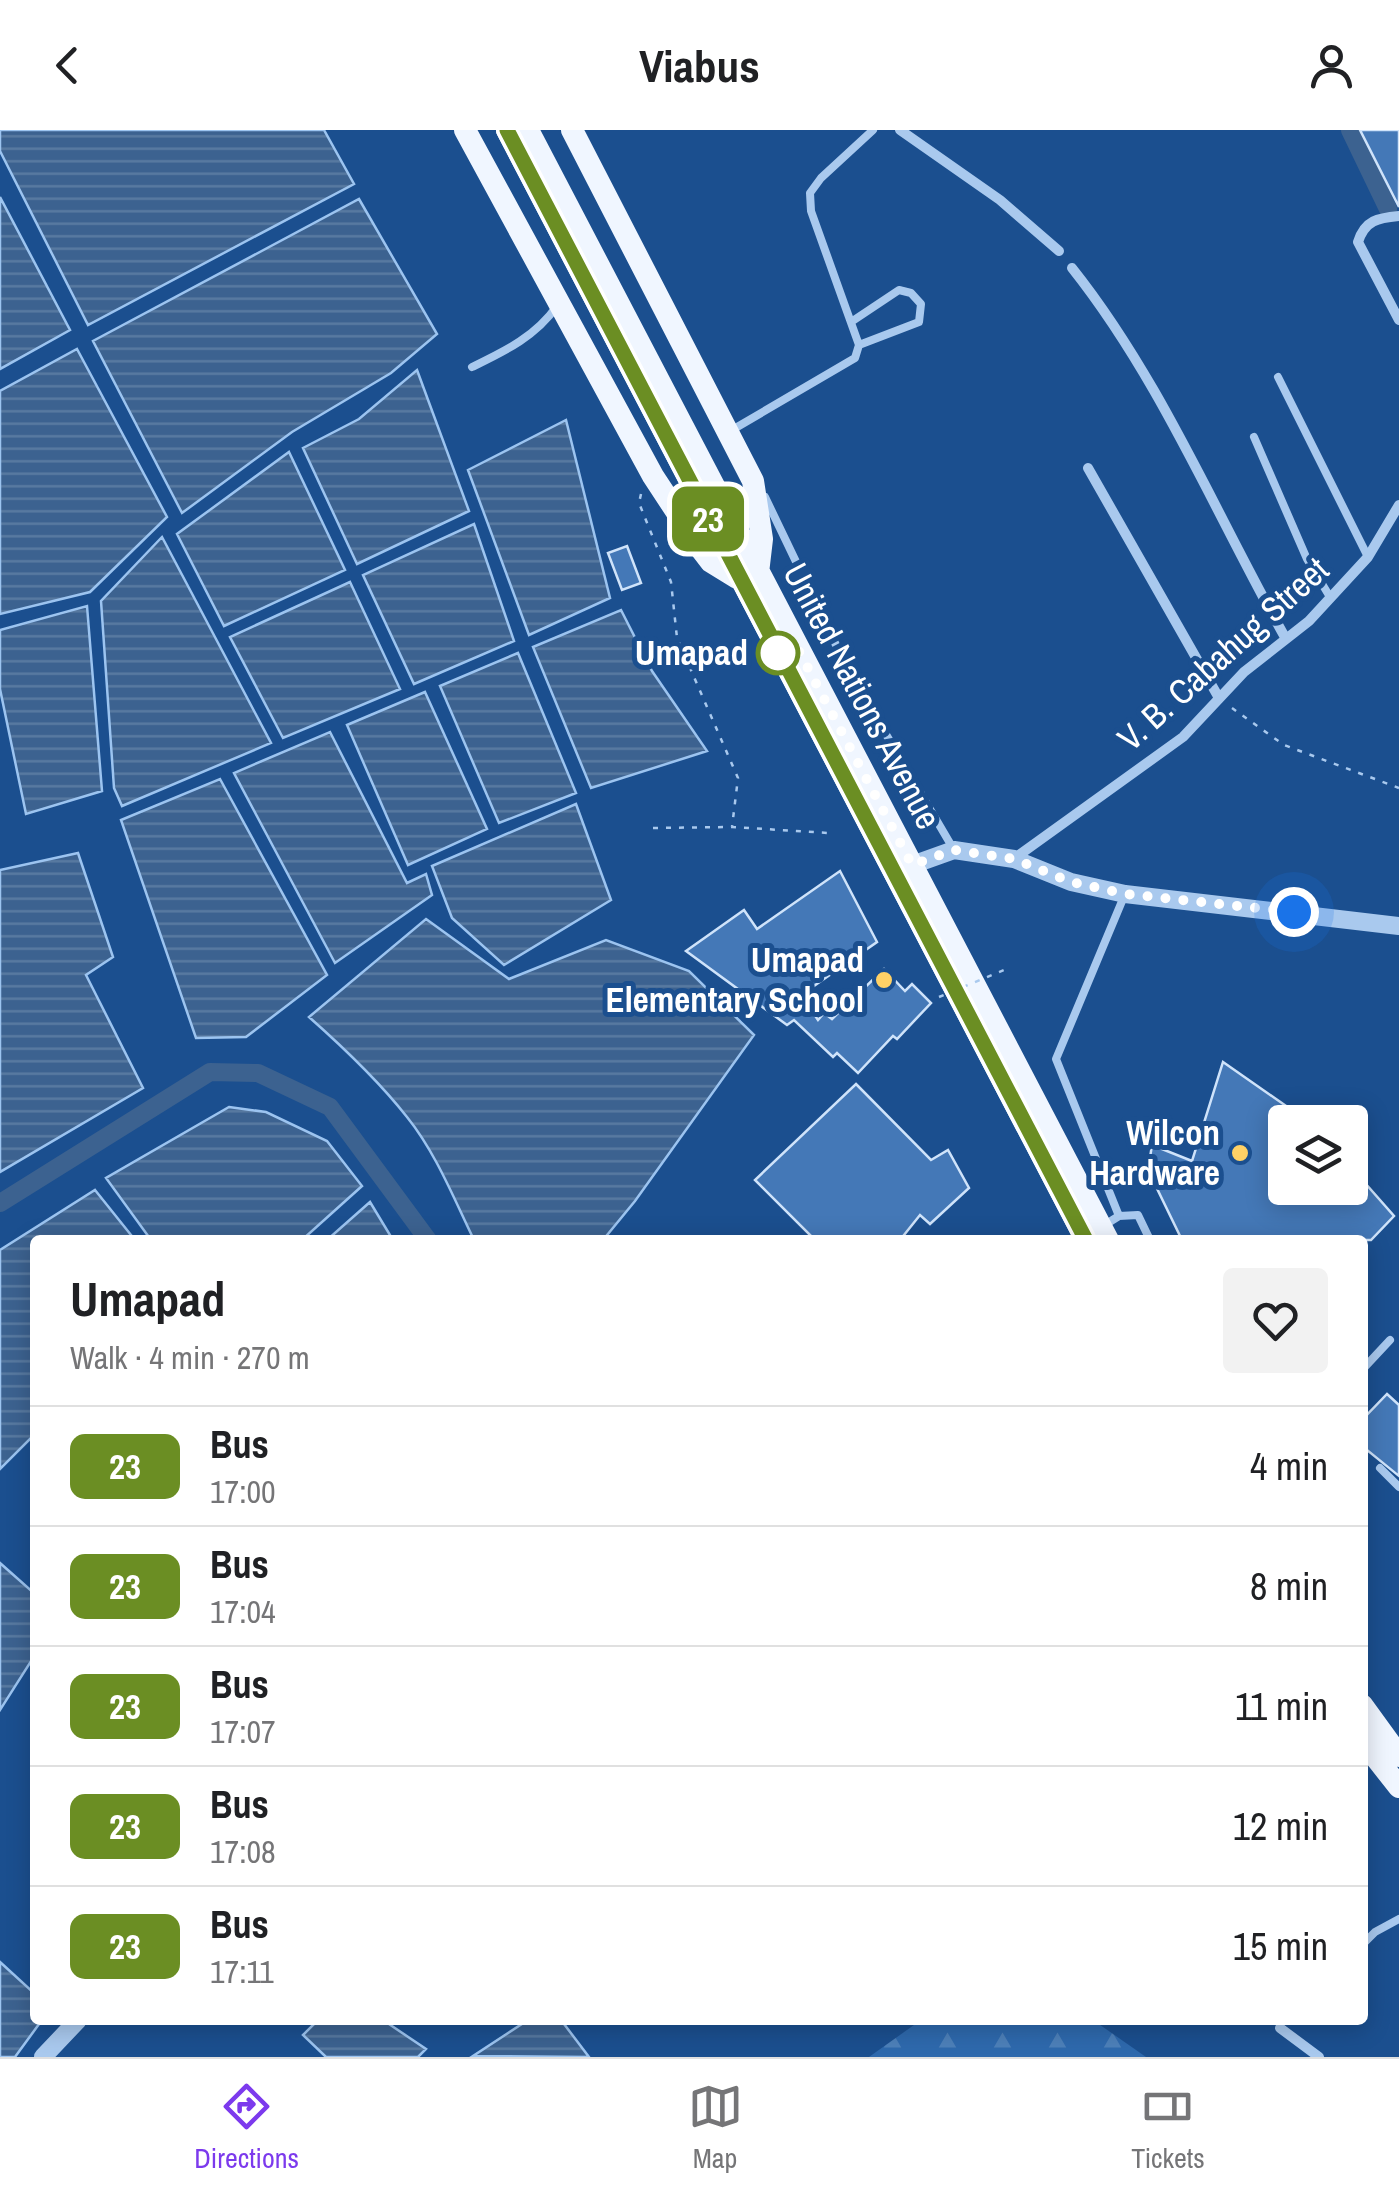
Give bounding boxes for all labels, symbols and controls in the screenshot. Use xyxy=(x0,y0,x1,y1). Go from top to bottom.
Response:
text: Viabus xyxy=(639,35,760,96)
icon: back xyxy=(40,38,95,93)
icon: person xyxy=(1304,38,1359,93)
line badge: 23 xyxy=(663,486,753,552)
text: 23 xyxy=(692,496,724,543)
street label: V. B. Cabahug Street xyxy=(1107,546,1338,761)
street label: United Nations Avenue xyxy=(773,555,952,837)
place label: Umapad xyxy=(635,629,748,676)
marker: Umapad xyxy=(757,632,799,674)
your location xyxy=(1269,887,1319,937)
place label: Umapad Elementary School xyxy=(606,936,864,1023)
marker: Umapad Elementary School xyxy=(873,969,895,991)
map controls xyxy=(1268,1105,1368,1205)
button: layers xyxy=(1268,1105,1368,1205)
place label: Wilcon Hardware xyxy=(1089,1109,1220,1196)
marker: Wilcon Hardware xyxy=(1229,1142,1251,1164)
text: Umapad xyxy=(70,1266,225,1331)
button: heart xyxy=(1223,1268,1328,1373)
text: Walk · 4 min · 270 m xyxy=(70,1336,310,1379)
text: Bus xyxy=(210,1419,269,1470)
text: 4 min xyxy=(1250,1441,1328,1492)
text: 23 xyxy=(109,1443,141,1490)
text: 17:00 xyxy=(210,1470,276,1513)
text: Bus xyxy=(210,1539,269,1590)
text: 8 min xyxy=(1250,1561,1328,1612)
text: 23 xyxy=(109,1563,141,1610)
text: 17:04 xyxy=(210,1590,276,1633)
text: Bus xyxy=(210,1659,269,1710)
text: 11 min xyxy=(1235,1681,1328,1732)
text: 23 xyxy=(109,1683,141,1730)
text: 17:07 xyxy=(210,1710,276,1753)
text: Bus xyxy=(210,1779,269,1830)
text: 12 min xyxy=(1233,1801,1328,1852)
text: 23 xyxy=(109,1803,141,1850)
text: 17:08 xyxy=(210,1830,276,1873)
text: Bus xyxy=(210,1899,269,1950)
text: 15 min xyxy=(1233,1921,1328,1972)
text: 23 xyxy=(109,1923,141,1970)
text: 17:11 xyxy=(210,1950,274,1993)
tab: Directions xyxy=(194,2079,299,2177)
tab: Map xyxy=(688,2079,743,2177)
tab: Tickets xyxy=(1131,2079,1205,2177)

